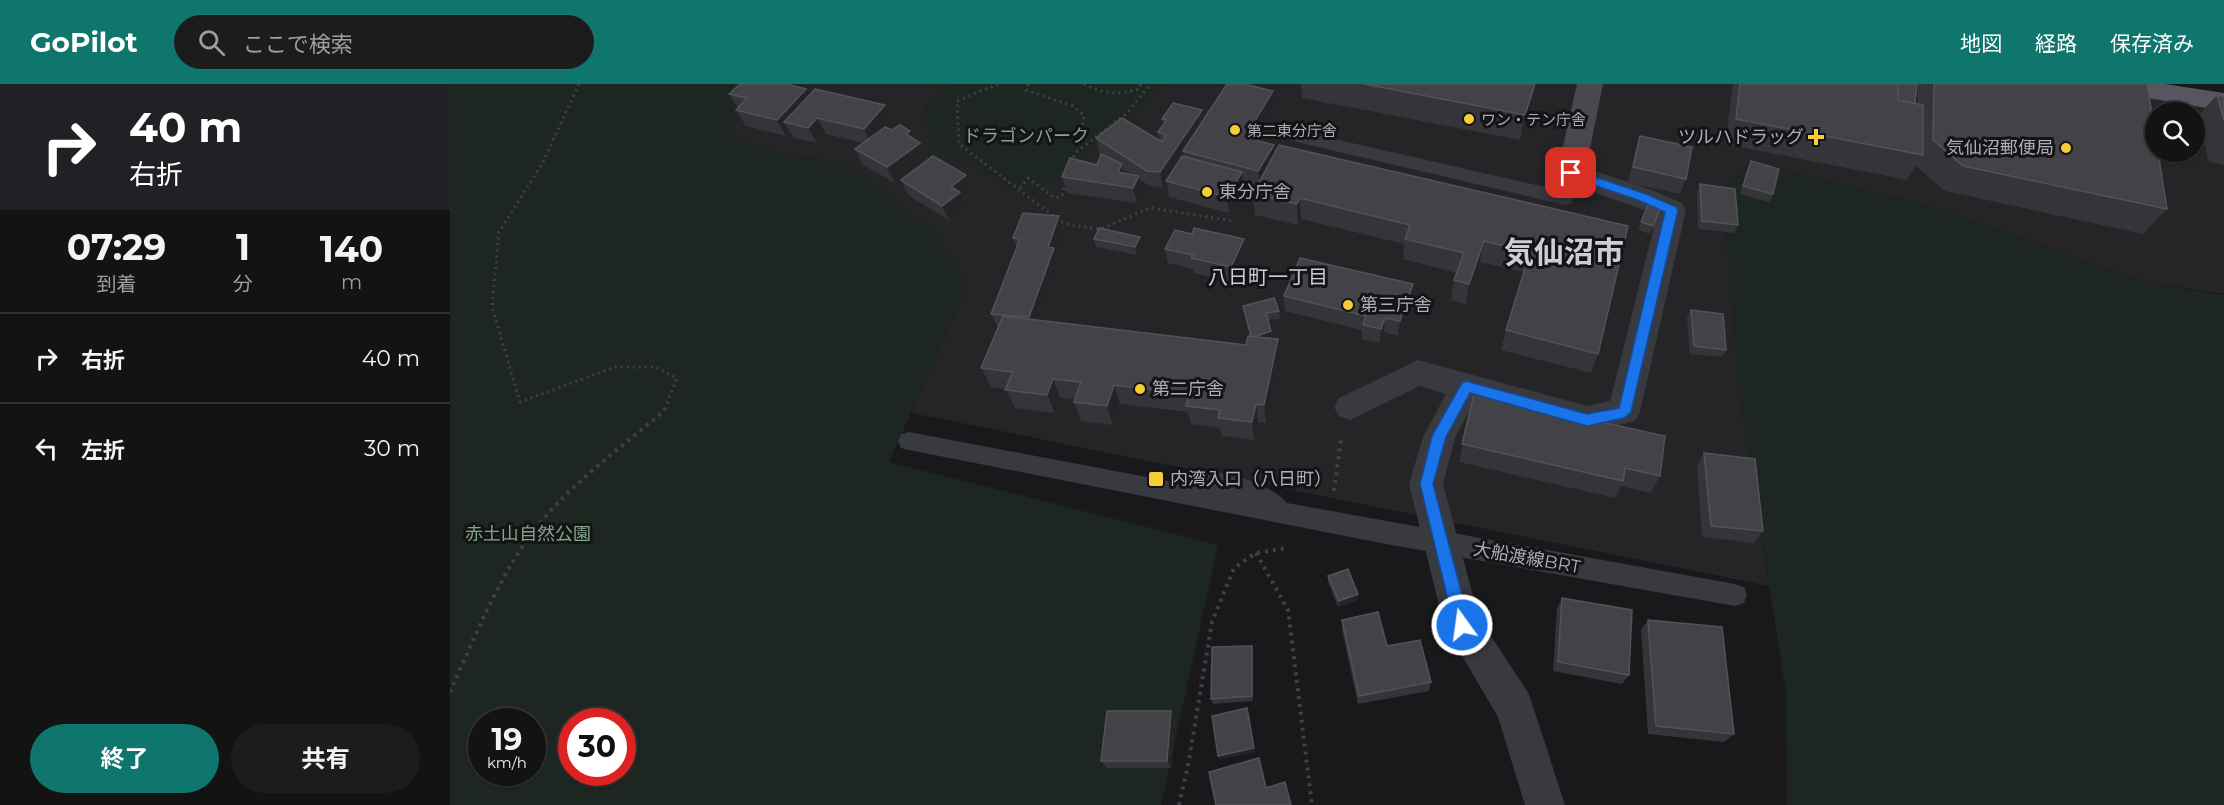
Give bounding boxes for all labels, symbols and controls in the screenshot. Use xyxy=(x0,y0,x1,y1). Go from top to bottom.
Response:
search box xyxy=(174,15,594,69)
text: GoPilot xyxy=(30,25,138,59)
icon: search xyxy=(195,26,228,59)
text: ここで検索 xyxy=(243,31,353,58)
text: 地図 xyxy=(1960,31,2002,56)
text: 経路 xyxy=(2035,31,2077,56)
text: 保存済み xyxy=(2110,31,2194,56)
text: 40 m xyxy=(129,101,242,153)
map controls xyxy=(2145,102,2205,162)
button: search xyxy=(2145,102,2205,162)
icon: right xyxy=(30,108,108,186)
place label: ワン・テン庁舎 xyxy=(1481,110,1586,129)
marker: ワン・テン庁舎 xyxy=(1462,112,1476,126)
place label: 第二東分庁舎 xyxy=(1247,121,1337,140)
marker: 第二東分庁舎 xyxy=(1228,123,1242,137)
park label: ドラゴンパーク xyxy=(963,125,1089,147)
place label: ツルハドラッグ xyxy=(1678,126,1804,148)
marker: ツルハドラッグ xyxy=(1809,130,1823,144)
place label: 気仙沼郵便局 xyxy=(1946,137,2054,159)
marker: 気仙沼郵便局 xyxy=(2059,141,2073,155)
pin xyxy=(1545,147,1596,198)
icon: arrive xyxy=(1554,156,1587,189)
text: 右折 xyxy=(129,158,183,191)
place label: 東分庁舎 xyxy=(1219,181,1291,203)
marker: 東分庁舎 xyxy=(1200,185,1214,199)
text: 07:29 xyxy=(67,225,166,269)
text: 1 xyxy=(236,225,250,269)
text: 140 xyxy=(320,227,383,271)
district label: 気仙沼市 xyxy=(1504,234,1624,271)
district label: 八日町一丁目 xyxy=(1208,265,1328,289)
text: m xyxy=(341,270,362,294)
text: 到着 xyxy=(97,272,137,296)
text: 分 xyxy=(233,272,253,296)
place label: 第三庁舎 xyxy=(1360,294,1432,316)
marker: 第三庁舎 xyxy=(1341,298,1355,312)
icon: right xyxy=(30,342,63,375)
text: 40 m xyxy=(362,345,420,372)
text: 右折 xyxy=(81,347,125,374)
place label: 第二庁舎 xyxy=(1152,378,1224,400)
marker: 第二庁舎 xyxy=(1133,382,1147,396)
icon: left xyxy=(30,432,63,465)
text: 30 m xyxy=(364,435,420,462)
text: 左折 xyxy=(81,437,125,464)
place label: 内湾入口（八日町） xyxy=(1170,468,1332,490)
marker: 内湾入口（八日町） xyxy=(1147,470,1165,488)
park label: 赤土山自然公園 xyxy=(465,523,591,545)
street label: 大船渡線BRT xyxy=(1472,538,1583,578)
position arrow xyxy=(1430,593,1494,657)
speed limit sign: 30 xyxy=(558,708,636,786)
text: 19 xyxy=(492,721,522,758)
button: 終了 xyxy=(30,724,219,793)
button: 共有 xyxy=(231,724,420,793)
text: km/h xyxy=(487,753,527,772)

